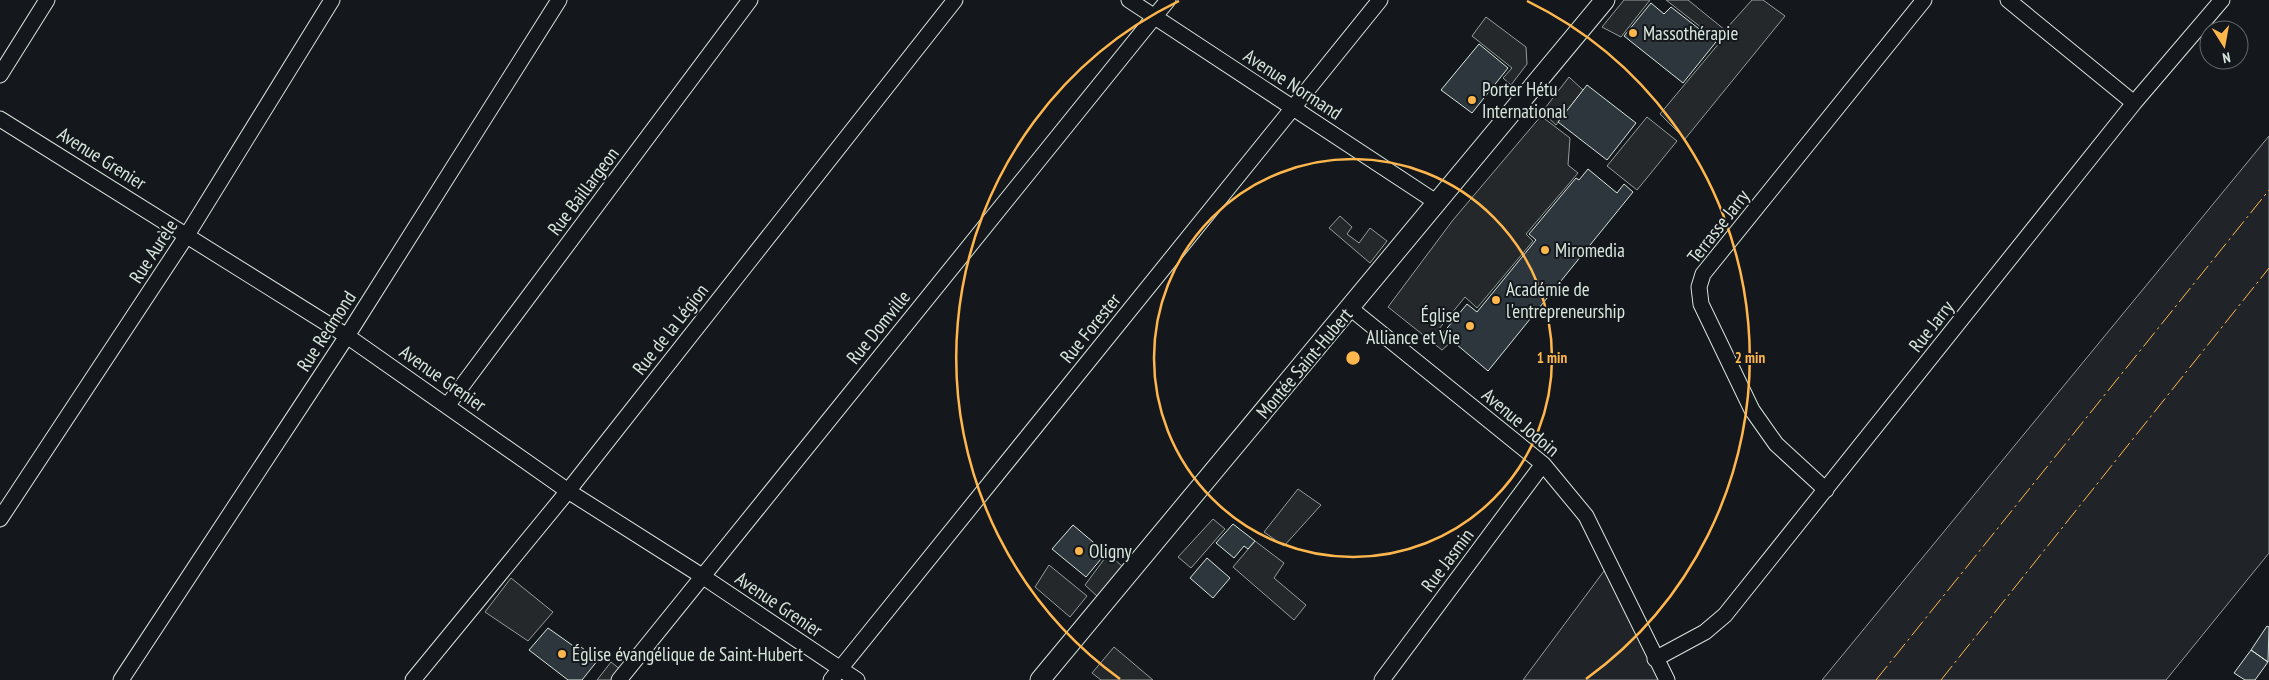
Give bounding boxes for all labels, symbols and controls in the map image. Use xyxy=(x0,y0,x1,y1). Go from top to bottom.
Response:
north arrow xyxy=(2199,20,2249,70)
place label: Massothérapie xyxy=(1643,21,1738,45)
marker: Massothérapie xyxy=(1627,27,1639,39)
street label: Avenue Normand xyxy=(1239,43,1347,125)
text: N xyxy=(2221,48,2232,67)
place label: Porter Hétu International xyxy=(1482,77,1567,123)
marker: Porter Hétu International xyxy=(1466,94,1478,106)
street label: Avenue Grenier xyxy=(53,121,151,195)
street label: Rue Baillargeon xyxy=(542,142,624,240)
street label: Terrasse Jarry xyxy=(1682,184,1755,268)
street label: Rue Aurèle xyxy=(124,214,183,287)
place label: Miromedia xyxy=(1555,238,1625,262)
marker: Miromedia xyxy=(1539,244,1551,256)
place label: Académie de l'entrepreneurship xyxy=(1506,277,1625,323)
street label: Rue de la Légion xyxy=(627,279,713,379)
street label: Rue Domville xyxy=(841,285,915,369)
street label: Rue Redmond xyxy=(291,286,361,376)
street label: Rue Forester xyxy=(1055,288,1126,368)
marker: Académie de l'entrepreneurship xyxy=(1490,294,1502,306)
street label: Rue Jarry xyxy=(1903,295,1959,357)
street label: Montée Saint-Hubert xyxy=(1251,302,1358,423)
place label: Église Alliance et Vie xyxy=(1366,303,1460,349)
marker: Église Alliance et Vie xyxy=(1464,320,1476,332)
street label: Avenue Grenier xyxy=(395,339,491,417)
text: 1 min xyxy=(1537,348,1567,367)
text: 2 min xyxy=(1735,348,1765,367)
centre of rings xyxy=(1344,349,1362,367)
street label: Avenue Jodoin xyxy=(1477,383,1565,461)
street label: Rue Jasmin xyxy=(1416,524,1478,596)
place label: Oligny xyxy=(1089,539,1133,563)
marker: Oligny xyxy=(1073,545,1085,557)
street label: Avenue Grenier xyxy=(731,566,828,642)
place label: Église évangélique de Saint-Hubert xyxy=(572,642,804,666)
marker: Église évangélique de Saint-Hubert xyxy=(556,648,568,660)

